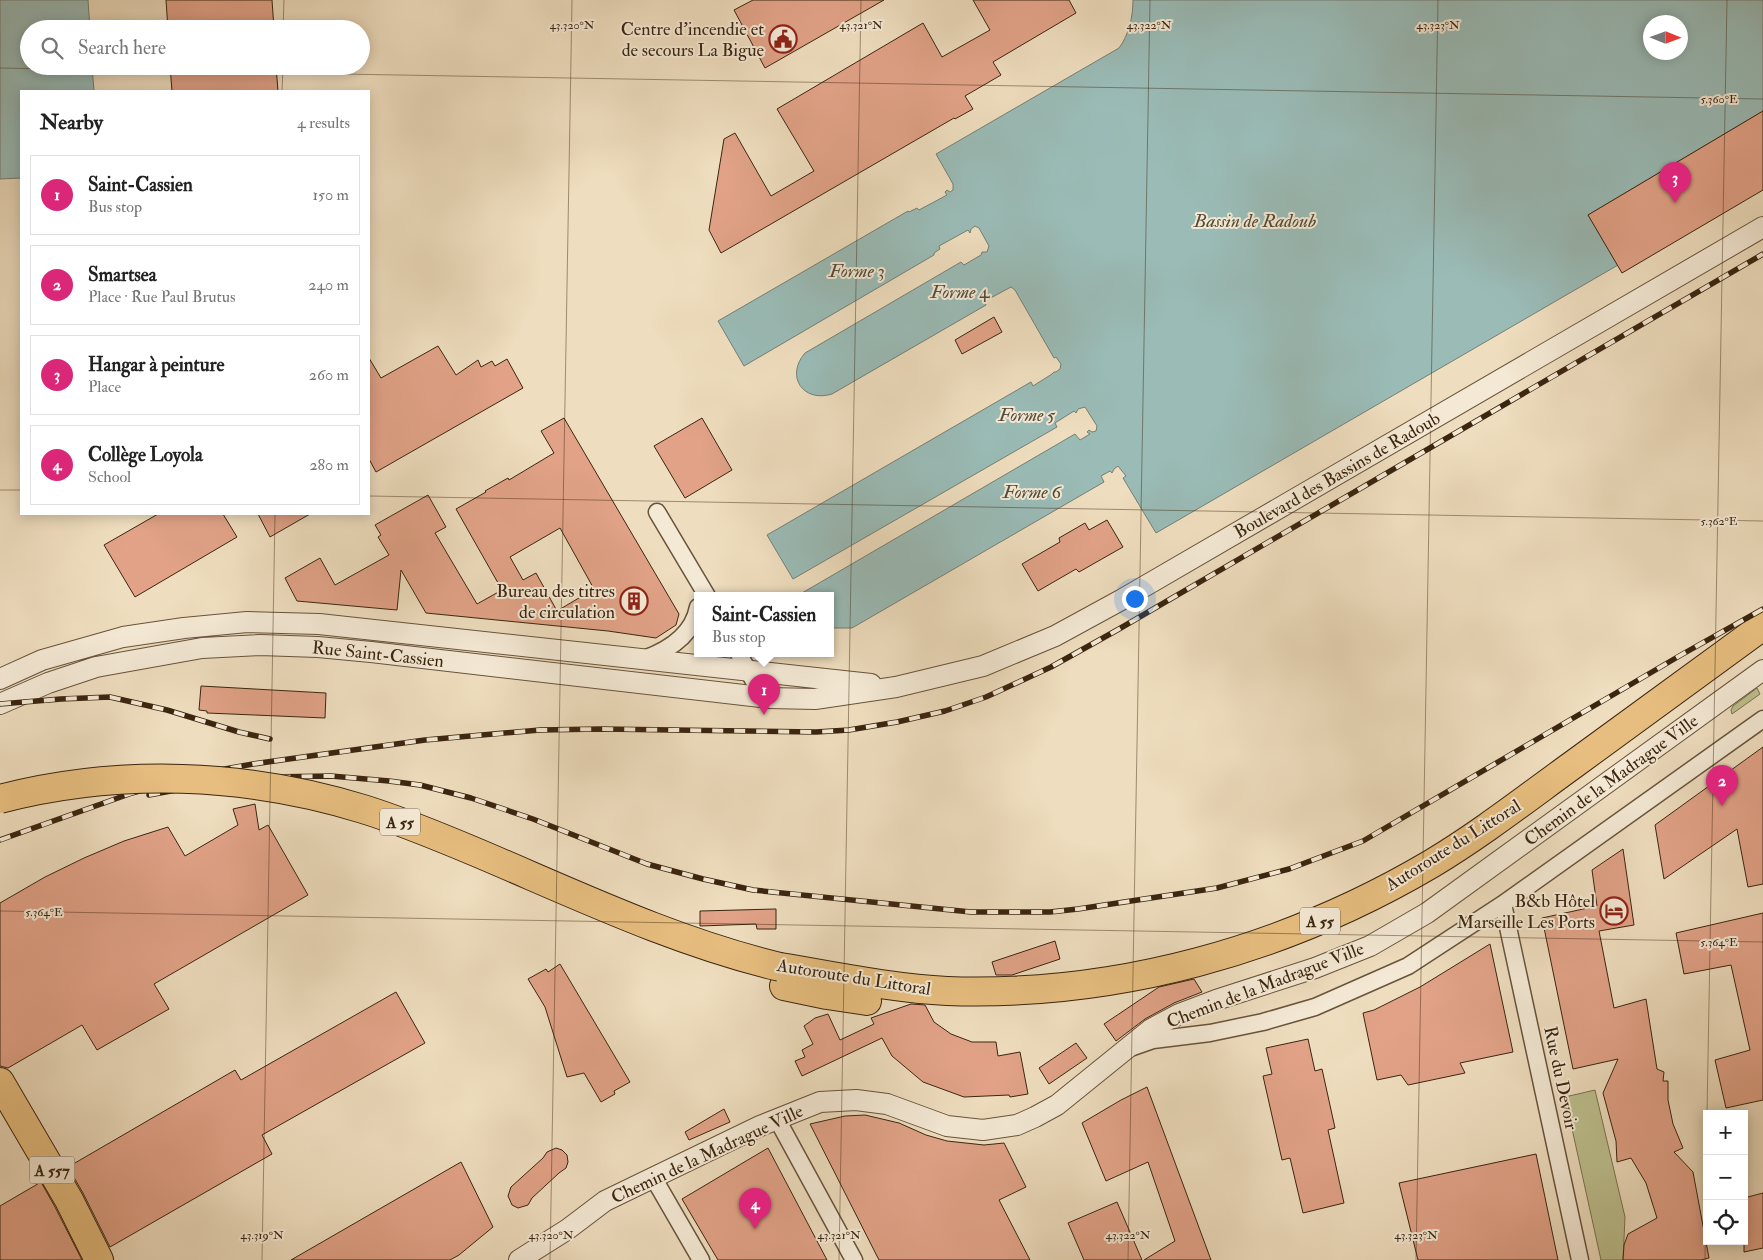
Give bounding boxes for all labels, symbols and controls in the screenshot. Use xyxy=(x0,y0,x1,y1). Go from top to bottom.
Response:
north arrow xyxy=(1643,15,1688,60)
text: 43.320°N xyxy=(549,18,595,33)
place label: Centre d'incendie et de secours La Bigue xyxy=(621,18,764,62)
text: 43.321°N xyxy=(839,18,883,33)
text: 43.322°N xyxy=(1126,18,1172,33)
text: 43.323°N xyxy=(1416,18,1460,33)
search box xyxy=(20,20,370,75)
public building icon: Centre d'incendie et de secours La Bigue xyxy=(768,24,798,54)
icon: search xyxy=(38,34,66,62)
text: Search here xyxy=(78,36,166,60)
text: 5.360°E xyxy=(1700,92,1738,107)
text: Nearby xyxy=(40,109,103,136)
text: 4 results xyxy=(297,113,350,133)
pin: 3 xyxy=(1659,162,1691,203)
text: Saint-Cassien xyxy=(88,173,193,197)
text: 1 xyxy=(54,185,60,205)
text: 150 m xyxy=(312,185,349,205)
text: Bus stop xyxy=(88,197,142,217)
water label: Bassin de Radoub xyxy=(1193,209,1316,233)
water label: Forme 3 xyxy=(828,259,885,283)
text: Smartsea xyxy=(88,263,157,287)
text: 2 xyxy=(53,275,61,295)
text: 240 m xyxy=(308,275,349,295)
water label: Forme 4 xyxy=(929,280,990,304)
text: Place · Rue Paul Brutus xyxy=(88,287,236,307)
text: Hangar à peinture xyxy=(88,353,224,377)
text: 3 xyxy=(54,365,60,385)
text: 260 m xyxy=(309,365,349,385)
text: Place xyxy=(88,377,121,397)
water label: Forme 5 xyxy=(997,403,1056,427)
street label: Boulevard des Bassins de Radoub xyxy=(1230,407,1445,544)
text: Collège Loyola xyxy=(88,443,203,467)
text: 4 xyxy=(53,455,61,475)
text: 280 m xyxy=(309,455,349,475)
text: School xyxy=(88,467,131,487)
water label: Forme 6 xyxy=(1002,480,1063,504)
text: 5.362°E xyxy=(1700,514,1738,529)
place label: Bureau des titres de circulation xyxy=(496,580,615,624)
building icon: Bureau des titres de circulation xyxy=(619,586,649,616)
your location xyxy=(1122,586,1148,612)
popup xyxy=(694,592,834,657)
text: Saint-Cassien xyxy=(712,603,816,627)
text: Bus stop xyxy=(712,627,766,647)
street label: Rue Saint-Cassien xyxy=(311,636,445,673)
pin: 1 xyxy=(748,674,780,715)
street label: Chemin de la Madrague Ville xyxy=(1520,709,1703,851)
pin: 2 xyxy=(1706,765,1738,806)
street label: Autoroute du Littoral xyxy=(1380,794,1526,897)
road number: A 55 xyxy=(380,809,420,836)
place label: B&b Hôtel Marseille Les Ports xyxy=(1457,890,1595,934)
hotel icon: B&b Hôtel Marseille Les Ports xyxy=(1599,896,1629,926)
text: 5.364°E xyxy=(25,905,63,920)
road number: A 55 xyxy=(1300,908,1340,934)
text: 5.364°E xyxy=(1700,935,1738,950)
street label: Chemin de la Madrague Ville xyxy=(1163,937,1367,1034)
street label: Autoroute du Littoral xyxy=(774,954,933,1001)
street label: Rue du Devoir xyxy=(1538,1024,1583,1132)
street label: Chemin de la Madrague Ville xyxy=(607,1100,807,1209)
map controls xyxy=(1703,1110,1748,1245)
button: + xyxy=(1703,1110,1748,1155)
button: − xyxy=(1703,1155,1748,1200)
road number: A 557 xyxy=(30,1156,74,1184)
pin: 4 xyxy=(739,1188,771,1229)
button: locate xyxy=(1703,1200,1748,1245)
text: 43.319°N xyxy=(240,1228,284,1243)
text: 43.320°N xyxy=(528,1228,574,1243)
text: 43.321°N xyxy=(817,1228,861,1243)
text: 43.322°N xyxy=(1105,1228,1151,1243)
text: 43.323°N xyxy=(1394,1228,1438,1243)

